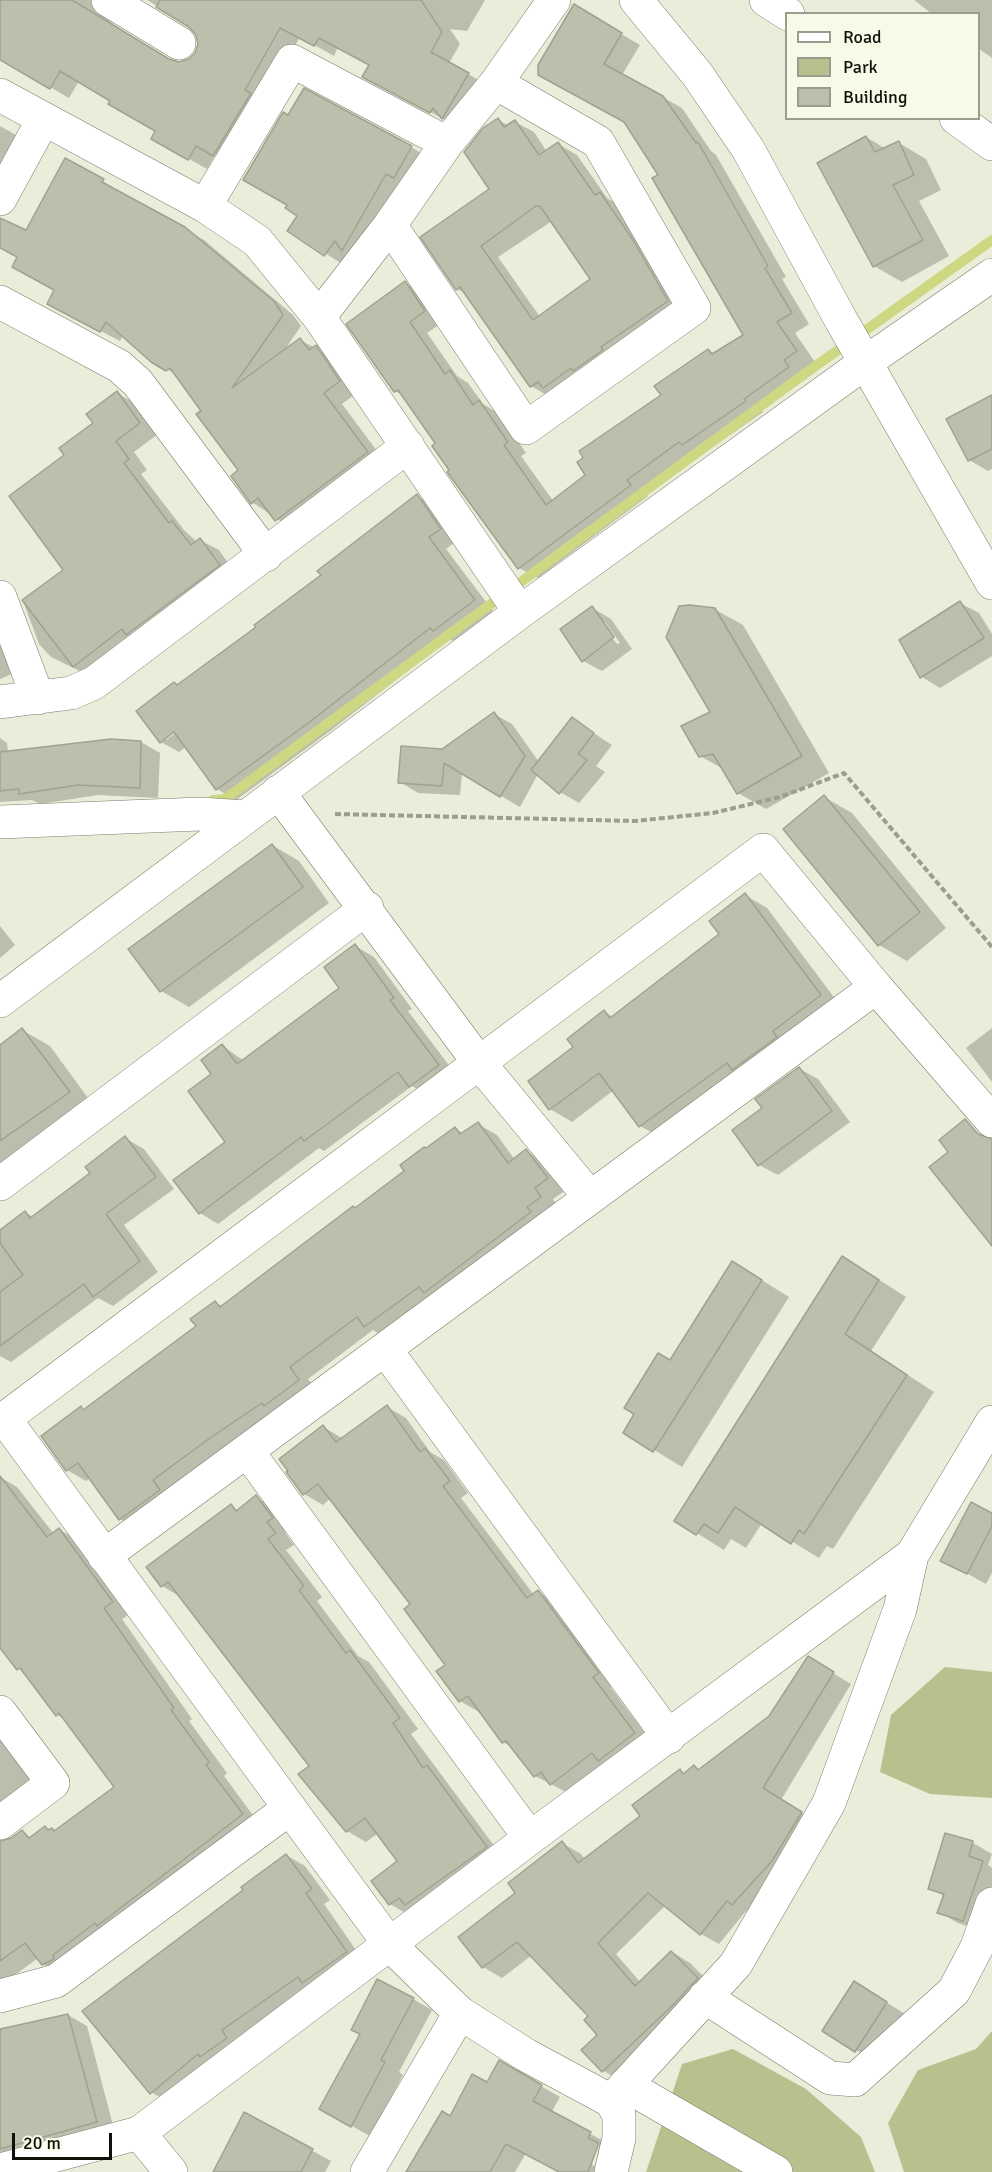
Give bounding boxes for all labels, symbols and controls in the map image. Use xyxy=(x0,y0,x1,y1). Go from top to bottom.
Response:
legend xyxy=(785,12,980,120)
text: Road xyxy=(843,26,882,48)
text: Park xyxy=(843,56,878,78)
text: Building xyxy=(843,86,907,108)
scale bar xyxy=(15,2121,116,2159)
text: 20 m xyxy=(23,2132,61,2154)

